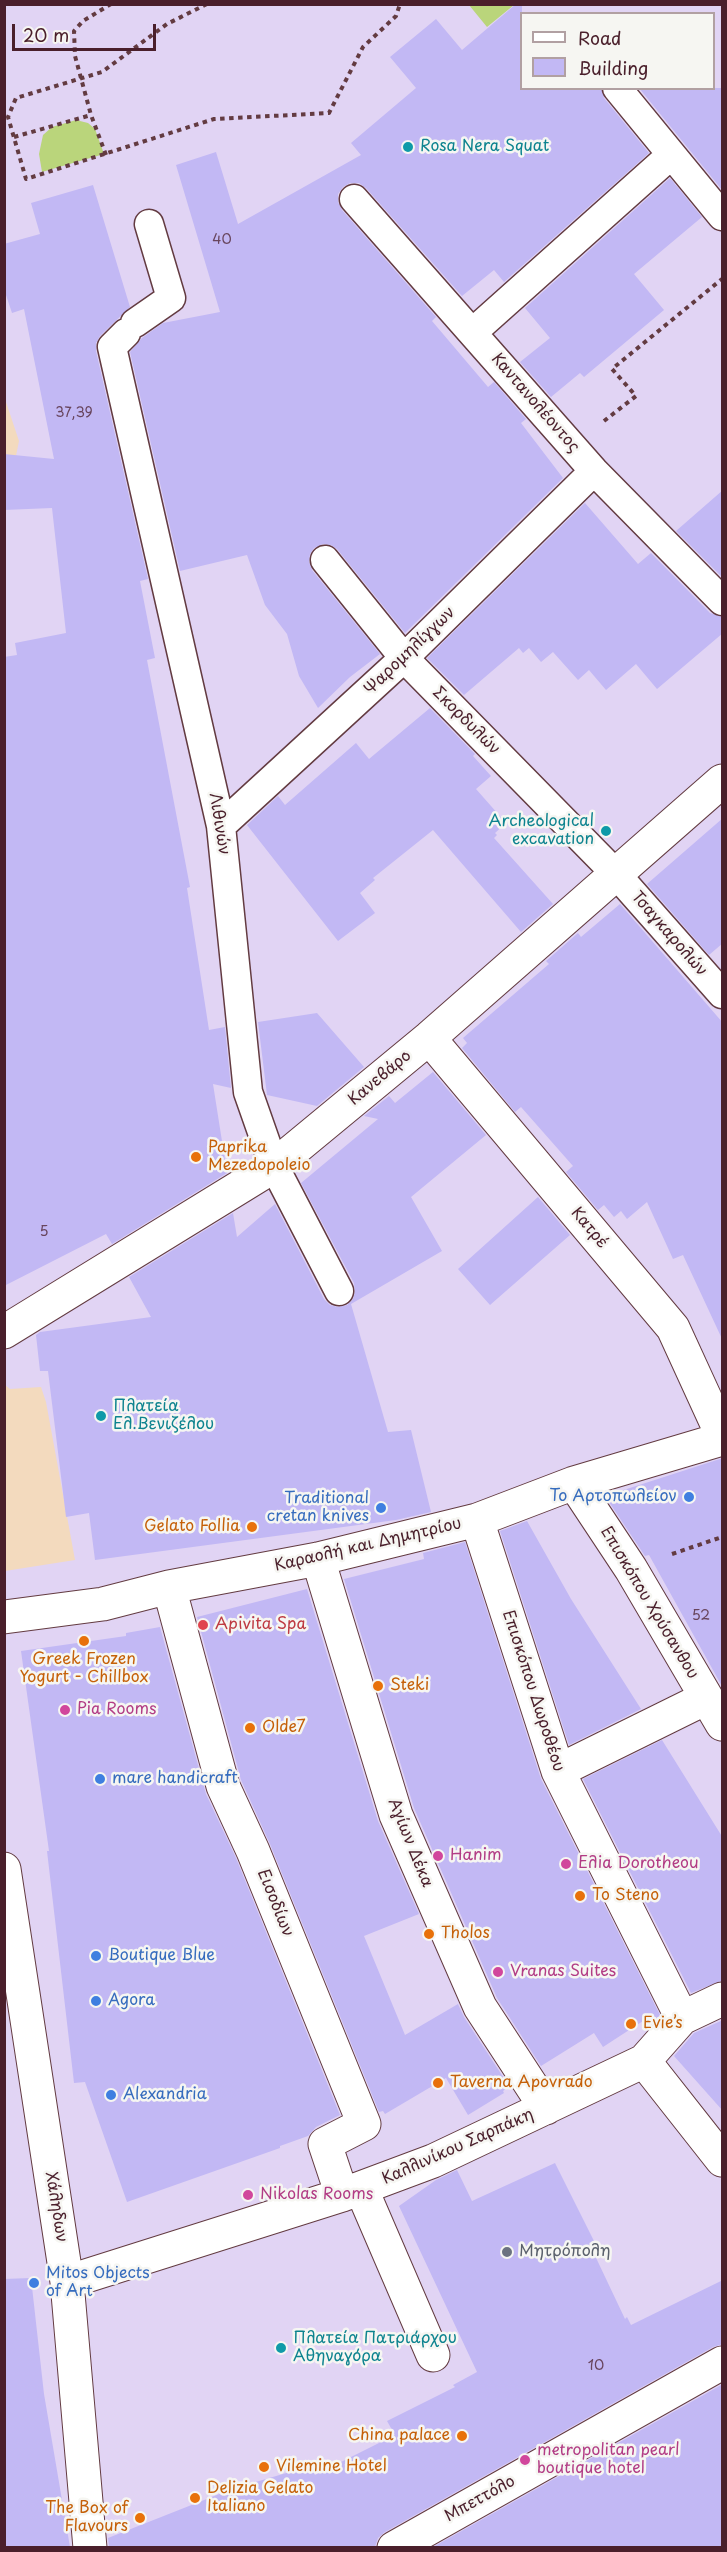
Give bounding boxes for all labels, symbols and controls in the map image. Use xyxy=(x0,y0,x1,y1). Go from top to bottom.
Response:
scale bar xyxy=(15,12,159,50)
legend xyxy=(520,12,715,90)
text: 20 m xyxy=(23,21,69,48)
text: Road xyxy=(578,24,622,51)
text: Building xyxy=(578,54,648,81)
place label: Rosa Nera Squat xyxy=(420,137,549,157)
marker: Rosa Nera Squat xyxy=(401,140,415,154)
house number: 40 xyxy=(212,232,232,248)
street label: Καντανολέοντος xyxy=(487,350,583,456)
house number: 37,39 xyxy=(55,405,93,421)
street label: Ψαρομηλίγγων xyxy=(361,603,459,699)
street label: Σκορδυλών xyxy=(428,683,504,759)
street label: Λιθινών xyxy=(205,792,233,856)
place label: Archeological excavation xyxy=(488,812,594,850)
marker: Archeological excavation xyxy=(599,824,613,838)
street label: Τσαγκαρολών xyxy=(627,888,711,980)
street label: Κανεβάρο xyxy=(345,1046,415,1110)
place label: Paprika Mezedopoleio xyxy=(208,1138,310,1176)
marker: Paprika Mezedopoleio xyxy=(189,1150,203,1164)
street label: Κατρέ xyxy=(566,1204,612,1252)
house number: 5 xyxy=(39,1224,49,1240)
place label: Πλατεία Ελ.Βενιζέλου xyxy=(113,1397,214,1435)
marker: Πλατεία Ελ.Βενιζέλου xyxy=(94,1409,108,1423)
place label: Το Αρτοπωλείον xyxy=(550,1487,677,1507)
place label: Traditional cretan knives xyxy=(267,1489,369,1527)
marker: Το Αρτοπωλείον xyxy=(682,1490,696,1504)
marker: Traditional cretan knives xyxy=(374,1501,388,1515)
street label: Καραολή και Δημητρίου xyxy=(273,1514,463,1576)
place label: Gelato Follia xyxy=(144,1517,240,1537)
marker: Gelato Follia xyxy=(245,1520,259,1534)
street label: Επισκόπου Χρύσανθου xyxy=(596,1523,702,1683)
street label: Επισκόπου Δωροθέου xyxy=(498,1608,568,1774)
house number: 52 xyxy=(692,1608,710,1624)
place label: Apivita Spa xyxy=(215,1615,306,1635)
marker: Apivita Spa xyxy=(196,1618,210,1632)
marker: Greek Frozen Yogurt - Chillbox xyxy=(77,1634,91,1648)
place label: Greek Frozen Yogurt - Chillbox xyxy=(19,1650,149,1688)
place label: Steki xyxy=(390,1676,429,1696)
marker: Steki xyxy=(371,1679,385,1693)
place label: Pia Rooms xyxy=(77,1700,157,1720)
marker: Pia Rooms xyxy=(58,1703,72,1717)
place label: Olde7 xyxy=(262,1718,306,1738)
marker: Olde7 xyxy=(243,1721,257,1735)
place label: mare handicraft xyxy=(112,1769,238,1789)
marker: mare handicraft xyxy=(93,1772,107,1786)
street label: Αγίων Δέκα xyxy=(383,1796,437,1890)
place label: Hanim xyxy=(450,1846,502,1866)
marker: Hanim xyxy=(431,1849,445,1863)
place label: Eλia Dorotheou xyxy=(578,1854,699,1874)
marker: Eλia Dorotheou xyxy=(559,1857,573,1871)
street label: Εισοδίων xyxy=(253,1866,297,1940)
place label: To Steno xyxy=(592,1886,659,1906)
marker: To Steno xyxy=(573,1889,587,1903)
place label: Tholos xyxy=(441,1924,490,1944)
marker: Tholos xyxy=(422,1927,436,1941)
place label: Boutique Blue xyxy=(108,1946,215,1966)
marker: Boutique Blue xyxy=(89,1949,103,1963)
place label: Vranas Suites xyxy=(510,1962,616,1982)
marker: Vranas Suites xyxy=(491,1965,505,1979)
place label: Agora xyxy=(108,1991,155,2011)
marker: Agora xyxy=(89,1994,103,2008)
place label: Evie’s xyxy=(643,2014,683,2034)
marker: Evie’s xyxy=(624,2017,638,2031)
place label: Taverna Apovrado xyxy=(450,2073,593,2093)
marker: Taverna Apovrado xyxy=(431,2076,445,2090)
place label: Alexandria xyxy=(123,2085,207,2105)
marker: Alexandria xyxy=(104,2088,118,2102)
street label: Καλλινίκου Σαρπάκη xyxy=(379,2105,537,2189)
street label: Χάληδων xyxy=(41,2170,71,2244)
place label: Nikolas Rooms xyxy=(260,2185,373,2205)
marker: Nikolas Rooms xyxy=(241,2188,255,2202)
place label: Μητρόπολη xyxy=(519,2242,610,2262)
marker: Μητρόπολη xyxy=(500,2245,514,2259)
place label: Mitos Objects of Art xyxy=(46,2264,150,2302)
marker: Mitos Objects of Art xyxy=(27,2276,41,2290)
place label: Πλατεία Πατριάρχου Αθηναγόρα xyxy=(293,2329,457,2367)
marker: Πλατεία Πατριάρχου Αθηναγόρα xyxy=(274,2341,288,2355)
house number: 10 xyxy=(588,2358,604,2374)
place label: China palace xyxy=(348,2426,450,2446)
marker: China palace xyxy=(455,2429,469,2443)
place label: metropolitan pearl boutique hotel xyxy=(537,2441,680,2479)
marker: metropolitan pearl boutique hotel xyxy=(518,2453,532,2467)
place label: Vilemine Hotel xyxy=(276,2457,387,2477)
marker: Vilemine Hotel xyxy=(257,2460,271,2474)
street label: Μπεττόλο xyxy=(441,2472,519,2526)
place label: Delizia Gelato Italiano xyxy=(207,2479,313,2517)
marker: Delizia Gelato Italiano xyxy=(188,2491,202,2505)
place label: The Box of Flavours xyxy=(45,2499,128,2537)
marker: The Box of Flavours xyxy=(133,2511,147,2525)

